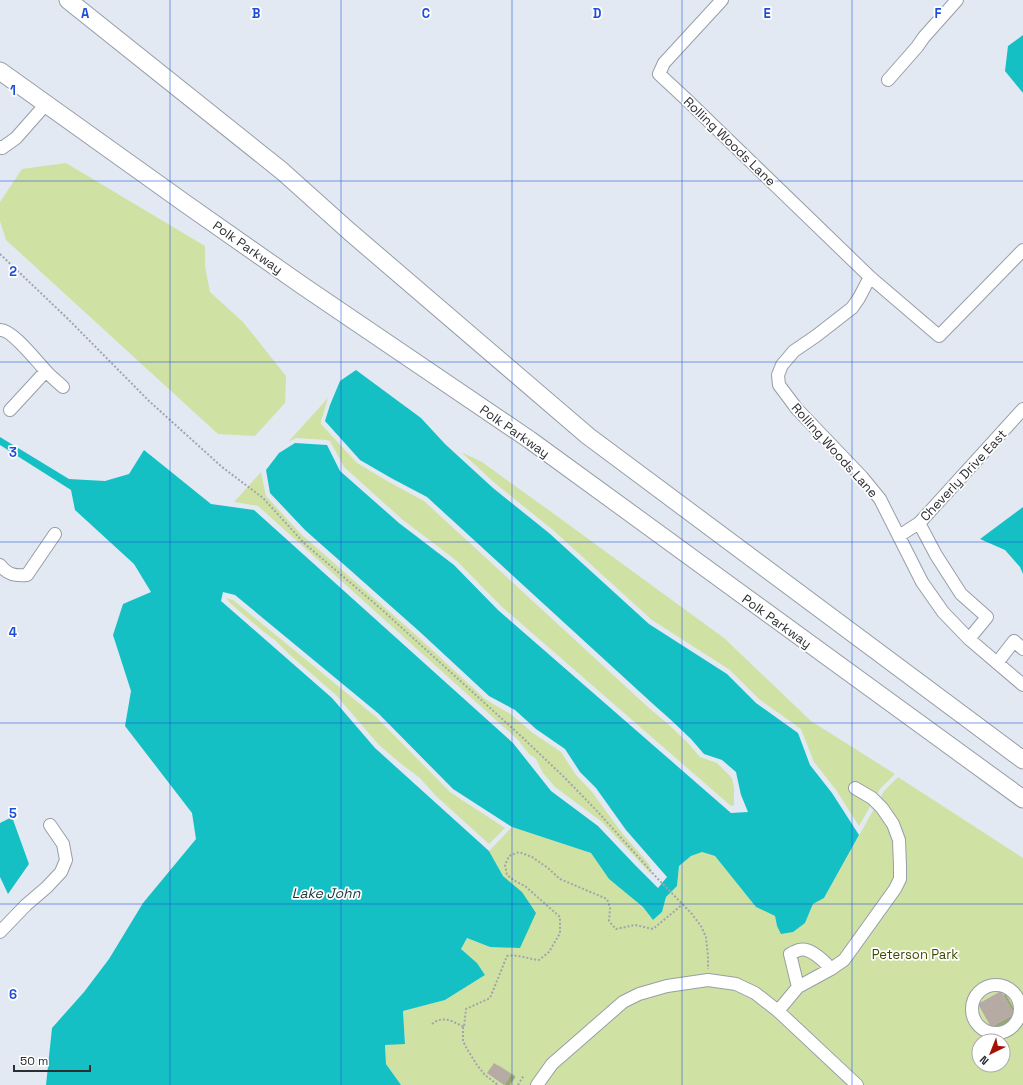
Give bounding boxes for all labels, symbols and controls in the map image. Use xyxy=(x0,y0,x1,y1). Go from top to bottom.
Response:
text: A xyxy=(81,5,90,22)
text: B xyxy=(252,5,261,22)
text: C xyxy=(422,5,430,22)
text: D xyxy=(593,5,602,22)
text: E xyxy=(763,5,771,22)
text: F xyxy=(935,5,942,22)
text: 1 xyxy=(10,82,16,99)
street label: Rolling Woods Lane xyxy=(680,93,779,190)
street label: Polk Parkway xyxy=(209,217,286,278)
text: 2 xyxy=(9,263,17,280)
street label: Rolling Woods Lane xyxy=(788,400,882,501)
street label: Polk Parkway xyxy=(476,401,553,462)
street label: Cheverly Drive East xyxy=(916,426,1010,525)
text: 3 xyxy=(9,444,17,461)
street label: Polk Parkway xyxy=(739,590,815,652)
text: 4 xyxy=(9,624,17,641)
text: 5 xyxy=(9,805,17,822)
water label: Lake John xyxy=(292,884,361,902)
park label: Peterson Park xyxy=(872,946,958,963)
text: 6 xyxy=(9,986,17,1003)
north arrow xyxy=(971,1033,1011,1073)
scale bar xyxy=(14,1047,90,1073)
text: 50 m xyxy=(20,1053,48,1069)
text: N xyxy=(977,1053,992,1068)

